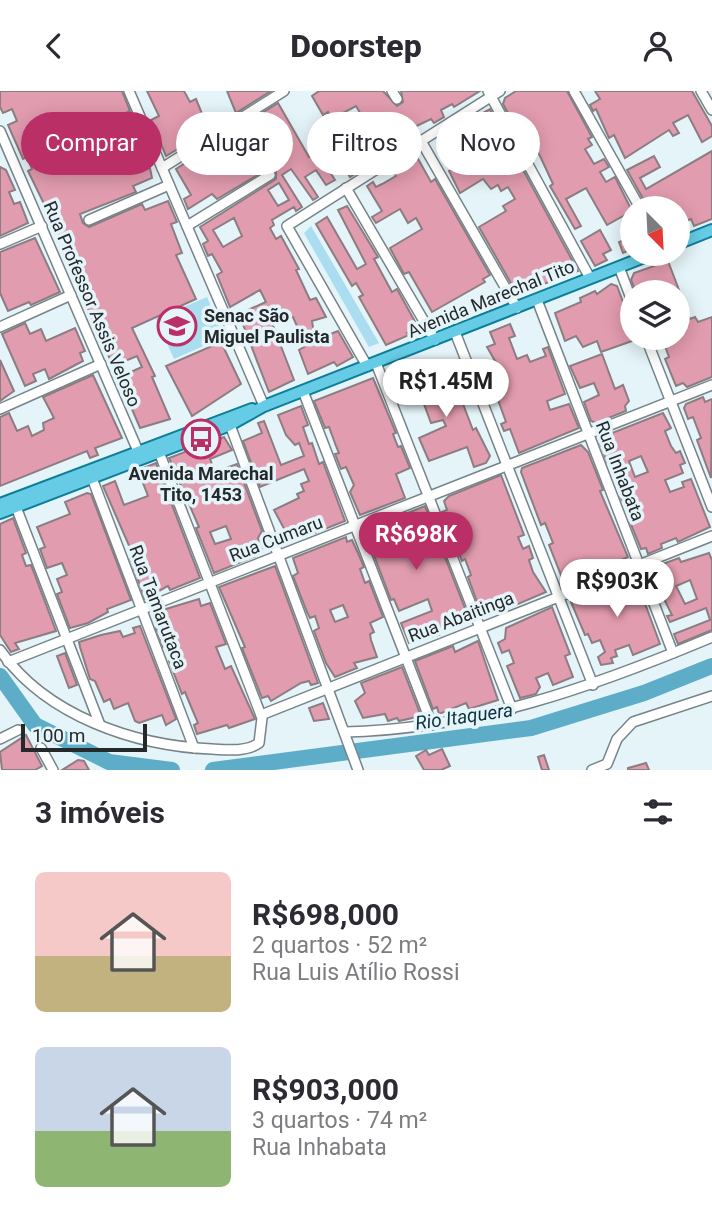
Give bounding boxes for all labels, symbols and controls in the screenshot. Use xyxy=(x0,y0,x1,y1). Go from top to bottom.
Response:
icon: back xyxy=(35,27,73,65)
text: Doorstep xyxy=(290,27,422,65)
icon: person xyxy=(639,27,677,65)
chip: Comprar xyxy=(21,112,162,175)
chip: Alugar xyxy=(176,112,293,175)
chip: Filtros xyxy=(307,112,422,175)
chip: Novo xyxy=(436,112,540,175)
north arrow xyxy=(620,196,690,266)
map controls xyxy=(620,196,690,350)
street label: Rua Professor Assis Veloso xyxy=(40,198,145,410)
street label: Avenida Marechal Tito xyxy=(404,255,577,342)
button: layers xyxy=(620,280,690,350)
school or university icon: Senac São Miguel Paulista xyxy=(156,305,198,347)
place label: Senac São Miguel Paulista xyxy=(204,305,330,347)
pin: R$1.45M xyxy=(381,359,511,419)
text: R$1.45M xyxy=(399,368,493,395)
bus stop icon: Avenida Marechal Tito, 1453 xyxy=(180,418,222,460)
street label: Rua Inhabata xyxy=(592,418,649,524)
place label: Avenida Marechal Tito, 1453 xyxy=(129,463,273,505)
street label: Rua Cumaru xyxy=(226,511,326,566)
pin: R$698K xyxy=(359,512,473,572)
text: R$698K xyxy=(375,521,457,548)
street label: Rua Tamarutaca xyxy=(125,542,192,672)
pin: R$903K xyxy=(560,559,674,619)
text: R$903K xyxy=(576,568,658,595)
street label: Rua Abaitinga xyxy=(405,587,517,646)
water label: Rio Itaquera xyxy=(414,698,514,735)
scale bar xyxy=(21,721,147,753)
text: 100 m xyxy=(32,724,85,747)
icon: filters xyxy=(639,793,677,831)
text: 3 imóveis xyxy=(35,795,165,830)
text: R$698,000 xyxy=(252,897,399,932)
icon: home xyxy=(91,900,175,984)
text: 2 quartos · 52 m² xyxy=(252,932,427,959)
text: Rua Luis Atílio Rossi xyxy=(252,959,459,986)
text: R$903,000 xyxy=(252,1072,399,1107)
icon: home xyxy=(91,1075,175,1159)
text: 3 quartos · 74 m² xyxy=(252,1107,427,1134)
text: Rua Inhabata xyxy=(252,1134,387,1161)

